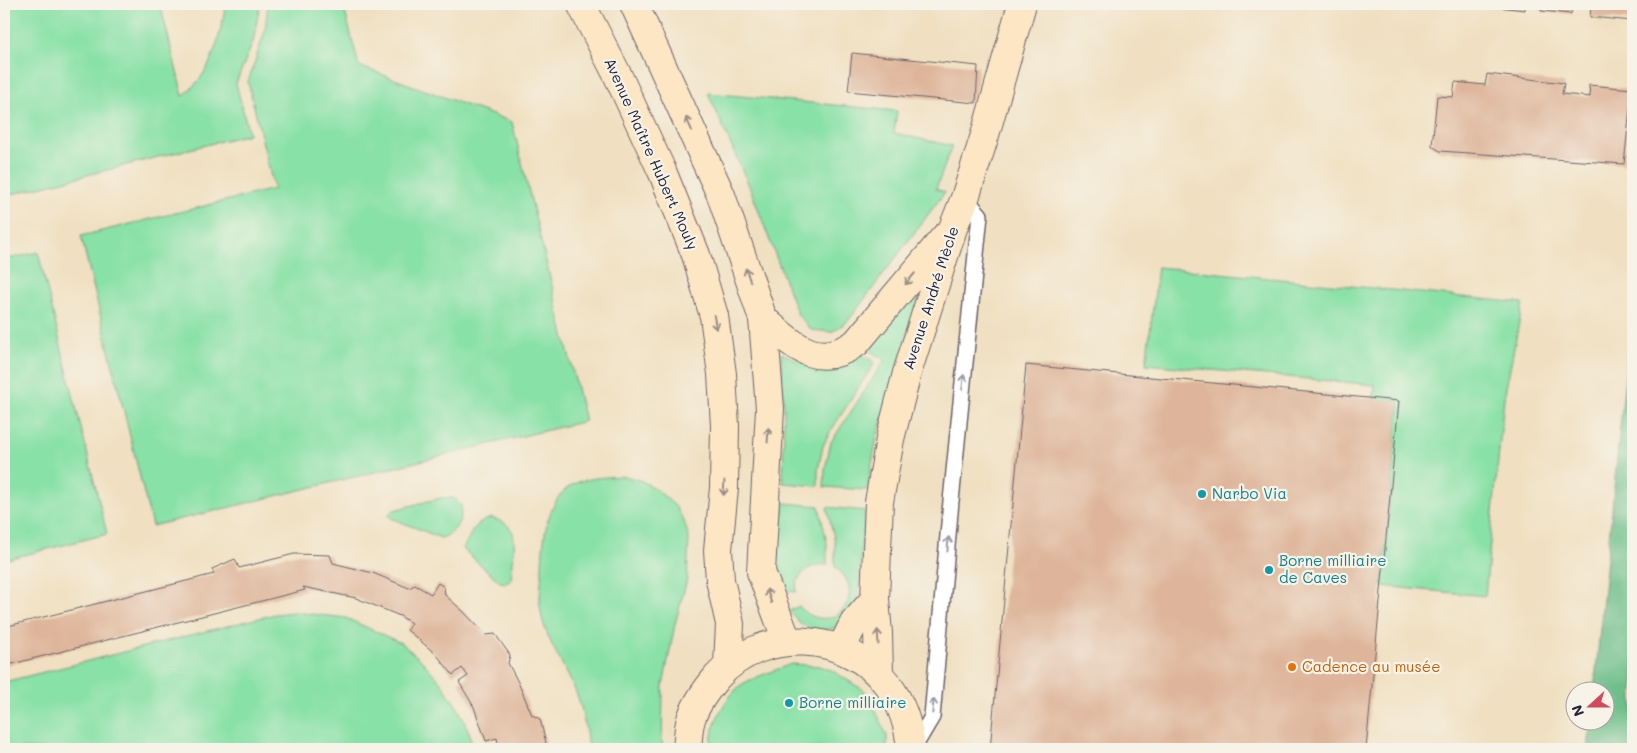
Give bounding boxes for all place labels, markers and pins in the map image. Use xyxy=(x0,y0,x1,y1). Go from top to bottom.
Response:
place label: Narbo Via xyxy=(1212,483,1287,503)
marker: Narbo Via xyxy=(1196,488,1208,500)
place label: Borne milliaire de Caves xyxy=(1279,550,1387,587)
marker: Borne milliaire de Caves xyxy=(1263,564,1275,576)
place label: Cadence au musée xyxy=(1302,656,1440,676)
marker: Cadence au musée xyxy=(1286,661,1298,673)
place label: Borne milliaire xyxy=(799,692,907,712)
marker: Borne milliaire xyxy=(783,697,795,709)

